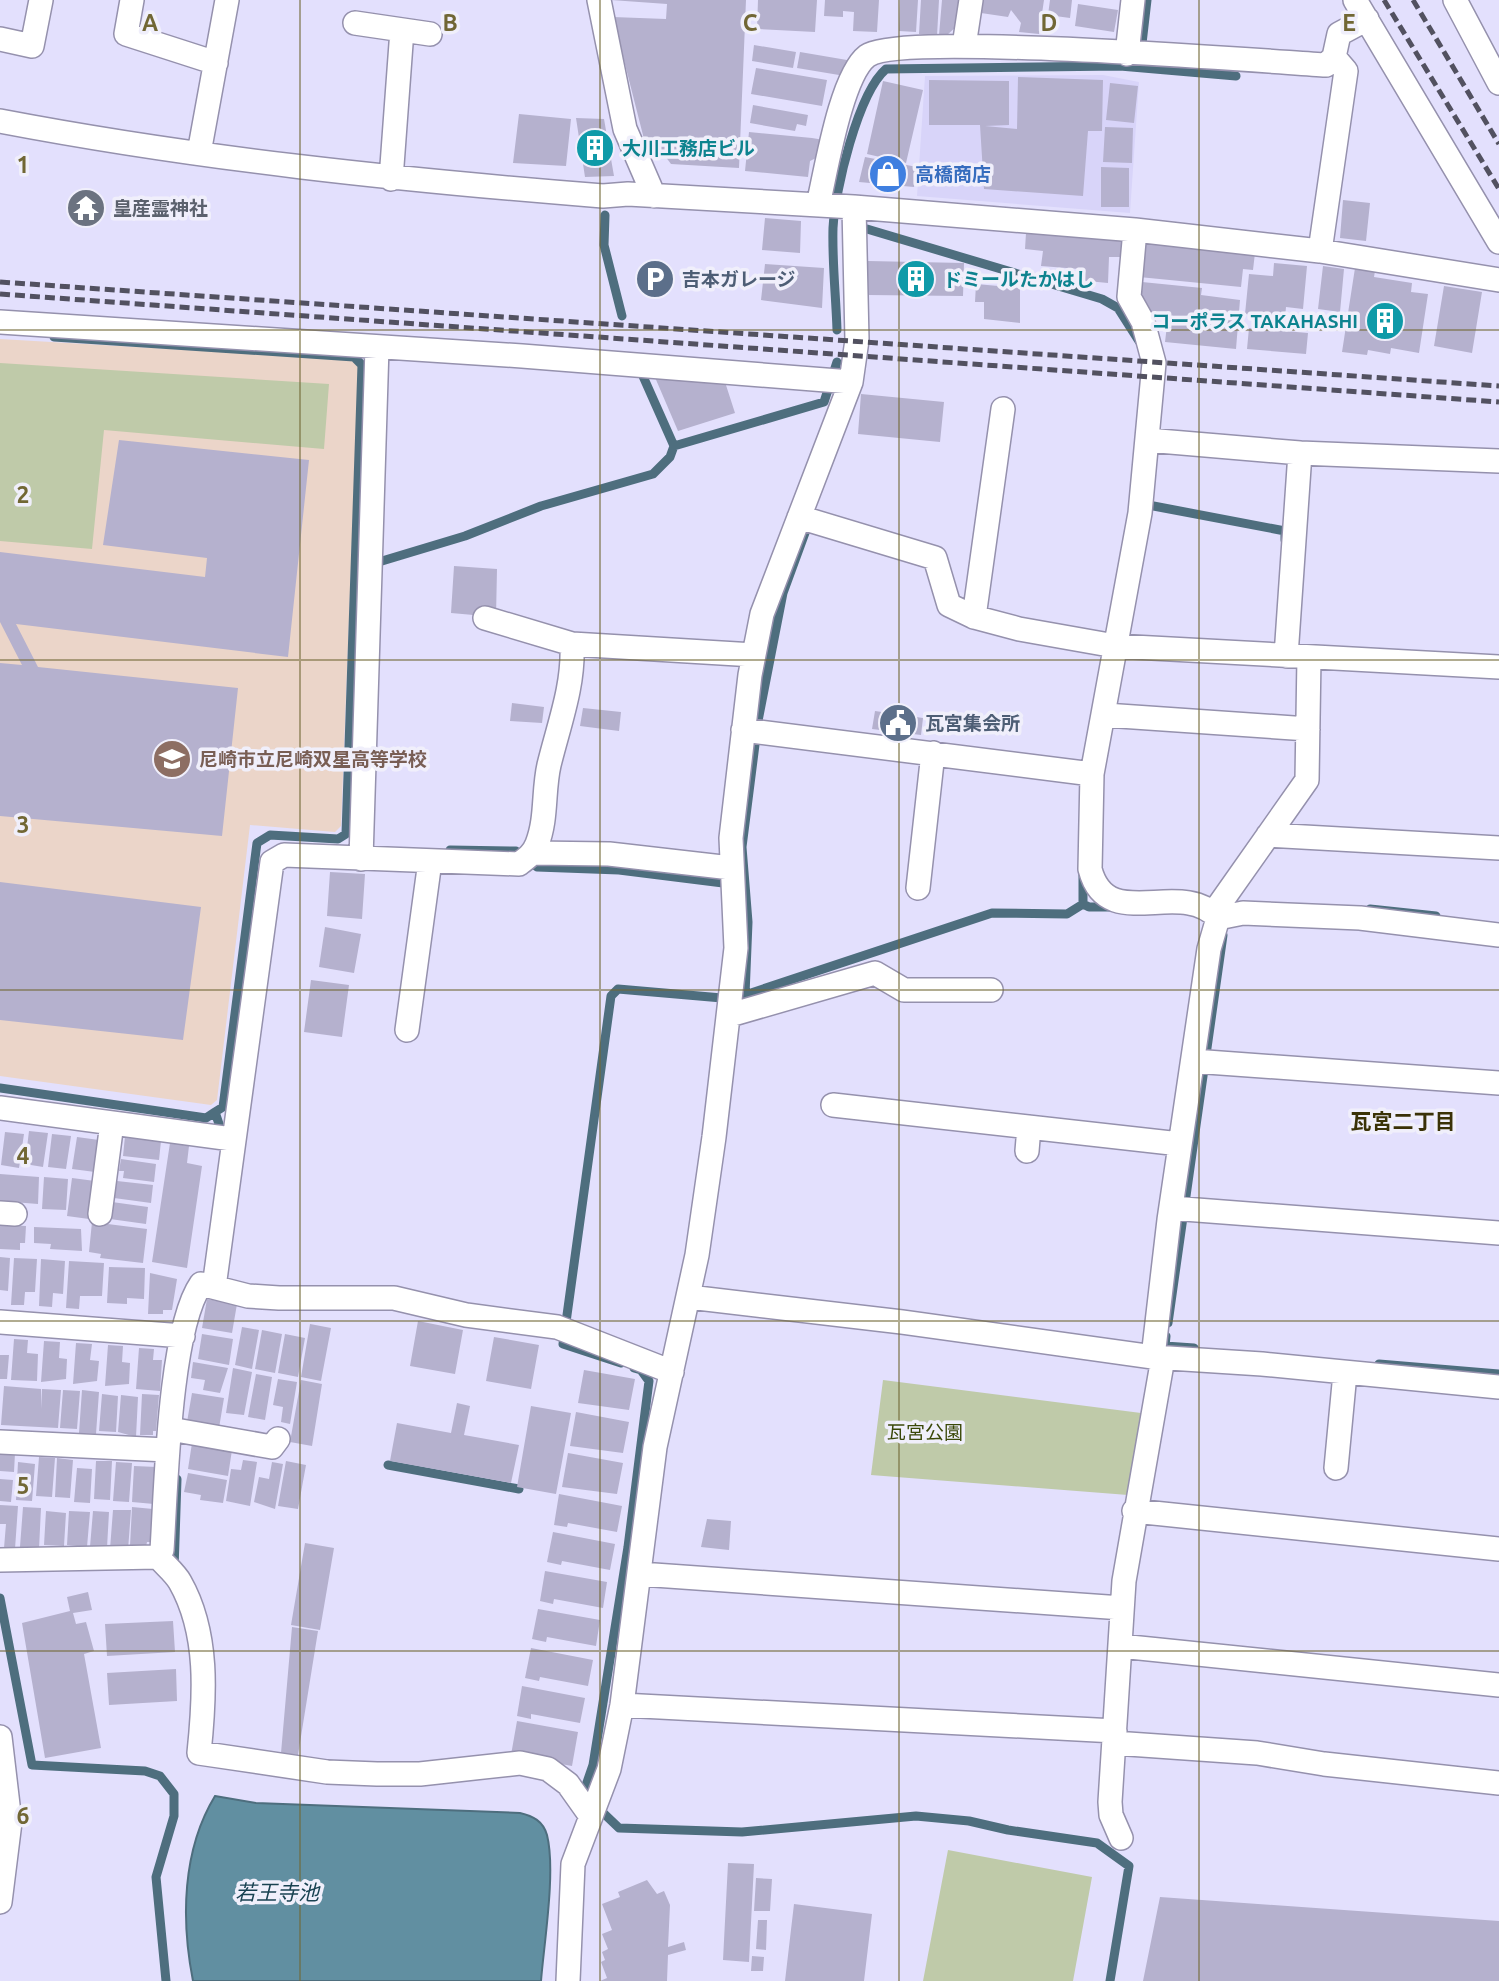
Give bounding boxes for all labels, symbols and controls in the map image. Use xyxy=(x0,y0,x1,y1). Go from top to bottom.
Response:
text: A xyxy=(142,10,158,35)
text: B xyxy=(442,10,458,35)
text: C xyxy=(743,10,758,35)
text: D xyxy=(1041,10,1057,35)
text: E xyxy=(1342,10,1356,35)
building icon: 大川工務店ビル xyxy=(574,127,616,169)
place label: 大川工務店ビル xyxy=(622,137,755,159)
text: 1 xyxy=(17,152,29,177)
shop icon: 高橋商店 xyxy=(867,153,909,195)
place label: 高橋商店 xyxy=(915,163,991,185)
temple icon: 皇産霊神社 xyxy=(65,187,107,229)
place label: 皇産霊神社 xyxy=(113,197,208,219)
parking icon: 吉本ガレージ xyxy=(634,258,676,300)
building icon: ドミールたかはし xyxy=(895,258,937,300)
place label: 吉本ガレージ xyxy=(682,268,796,290)
place label: ドミールたかはし xyxy=(943,268,1094,290)
building icon: コーポラス TAKAHASHI xyxy=(1364,300,1406,342)
place label: コーポラス TAKAHASHI xyxy=(1151,310,1358,332)
text: 2 xyxy=(17,482,29,507)
public building icon: 瓦宮集会所 xyxy=(877,702,919,744)
place label: 瓦宮集会所 xyxy=(925,712,1020,734)
school or university icon: 尼崎市立尼崎双星高等学校 xyxy=(151,738,193,780)
place label: 尼崎市立尼崎双星高等学校 xyxy=(199,748,427,770)
text: 3 xyxy=(17,812,29,837)
district label: 瓦宮二丁目 xyxy=(1351,1109,1456,1133)
text: 4 xyxy=(17,1143,30,1168)
park label: 瓦宮公園 xyxy=(887,1421,963,1443)
text: 5 xyxy=(17,1473,29,1498)
text: 6 xyxy=(17,1803,30,1828)
water label: 若王寺池 xyxy=(235,1880,321,1904)

